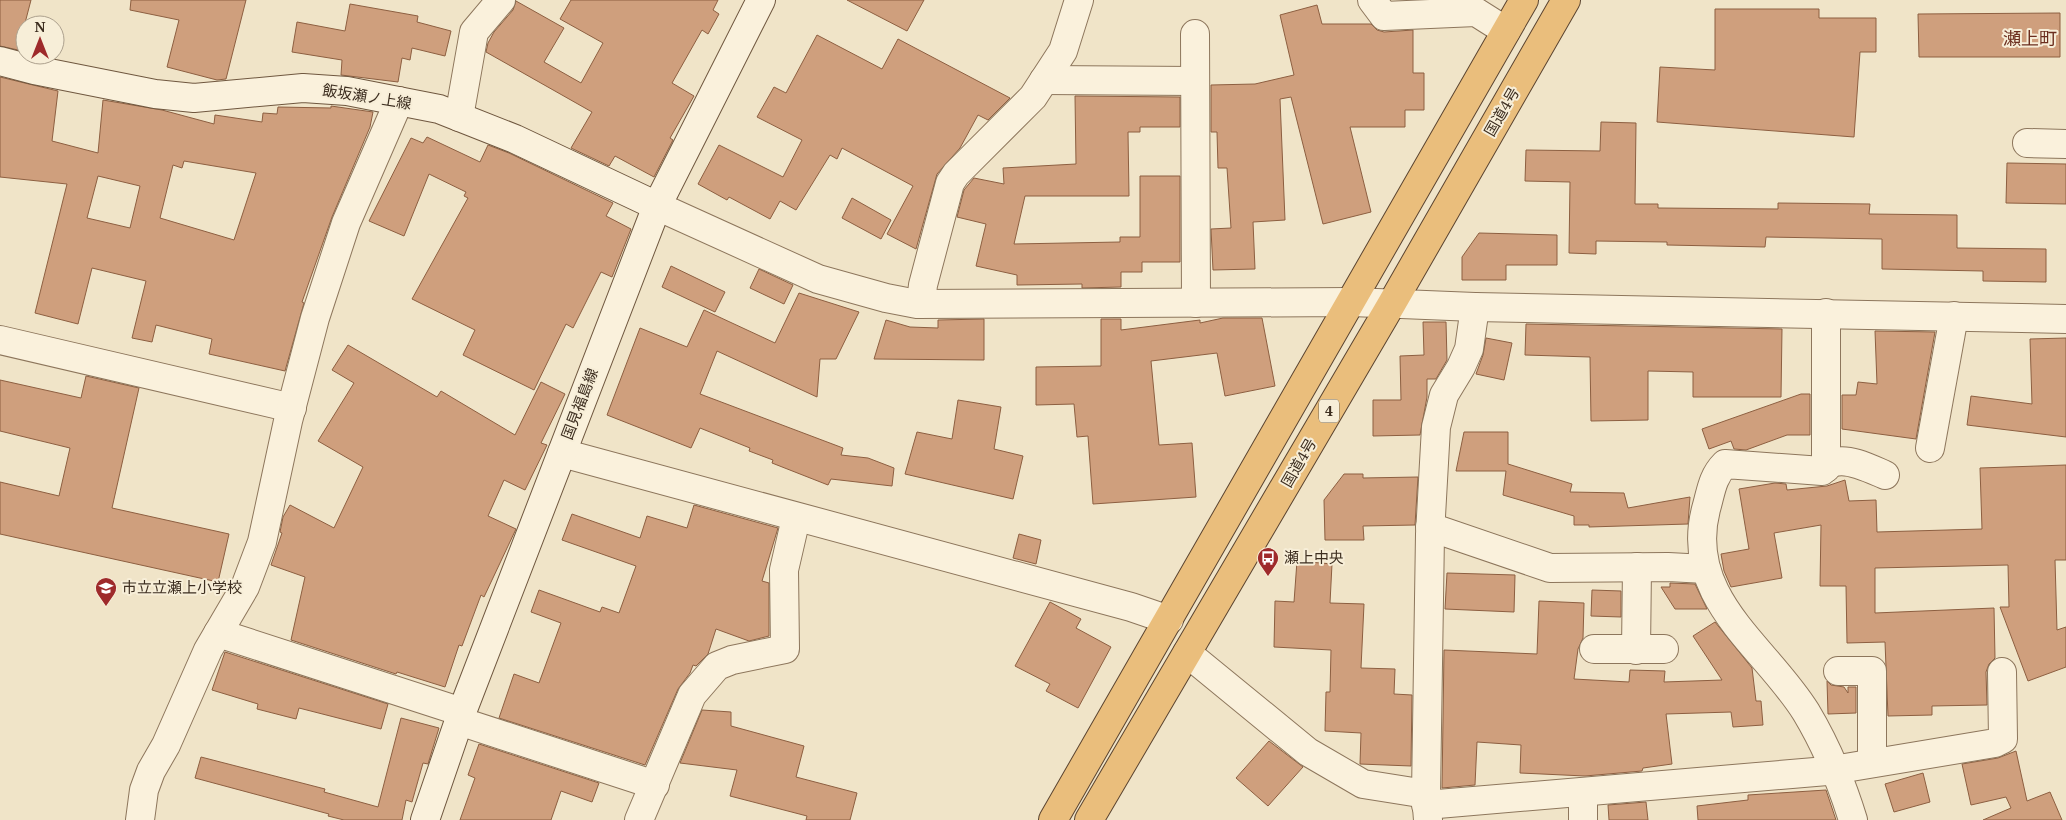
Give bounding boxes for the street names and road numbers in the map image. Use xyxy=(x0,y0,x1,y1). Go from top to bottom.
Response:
street label: 飯坂瀬ノ上線 xyxy=(321,79,413,113)
street label: 国道4号 xyxy=(1479,83,1523,140)
street label: 国見福島線 xyxy=(556,365,602,442)
road number: 4 xyxy=(1319,400,1339,422)
street label: 国道4号 xyxy=(1276,434,1320,491)

